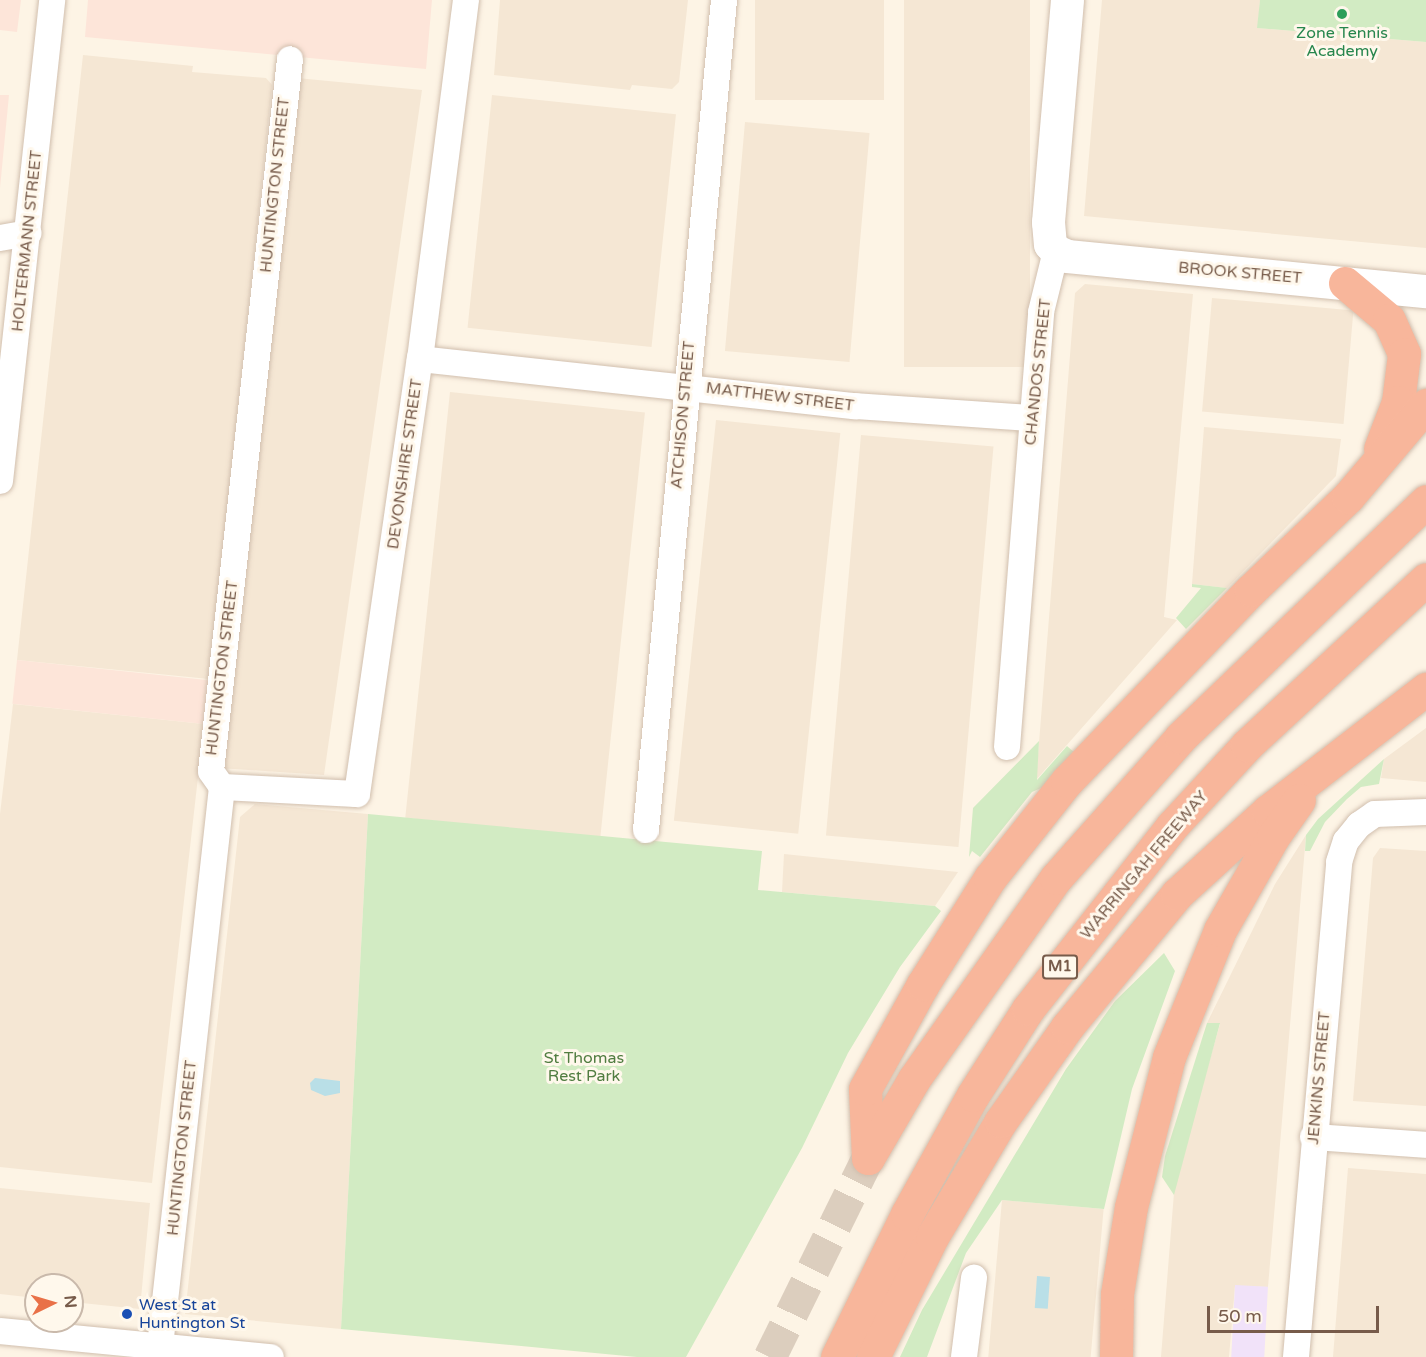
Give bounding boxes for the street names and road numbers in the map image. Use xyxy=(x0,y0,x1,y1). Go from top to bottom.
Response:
street label: HUNTINGTON STREET xyxy=(256,96,294,274)
street label: HOLTERMANN STREET xyxy=(8,149,46,333)
street label: BROOK STREET xyxy=(1177,258,1303,288)
street label: CHANDOS STREET xyxy=(1021,298,1055,446)
street label: ATCHISON STREET xyxy=(667,340,699,490)
street label: DEVONSHIRE STREET xyxy=(384,378,426,550)
street label: MATTHEW STREET xyxy=(705,378,855,416)
street label: HUNTINGTON STREET xyxy=(202,579,242,757)
street label: WARRINGAH FREEWAY xyxy=(1076,787,1212,943)
road number: M1 xyxy=(1042,955,1078,979)
street label: JENKINS STREET xyxy=(1304,1011,1334,1145)
street label: HUNTINGTON STREET xyxy=(163,1059,201,1237)

